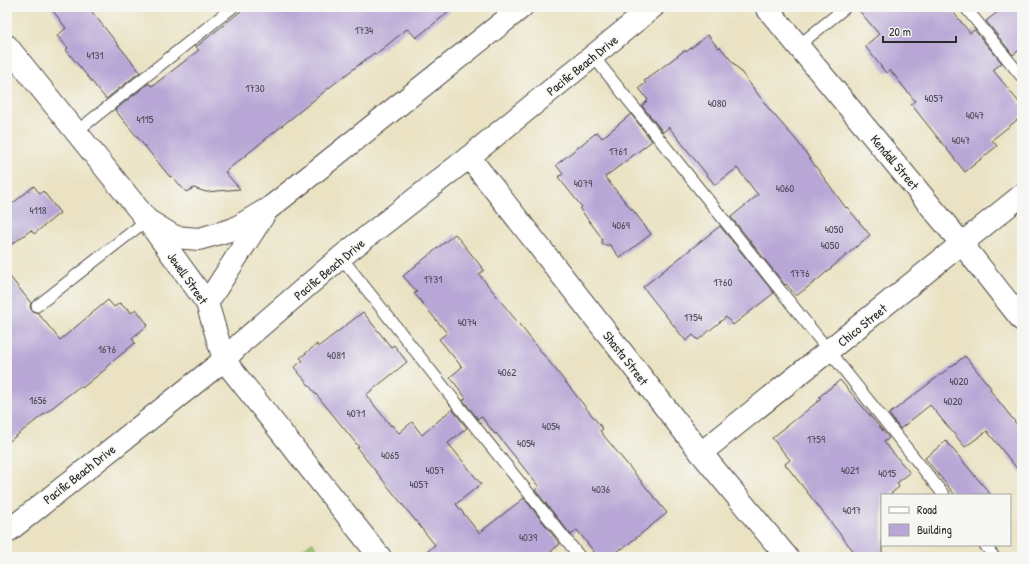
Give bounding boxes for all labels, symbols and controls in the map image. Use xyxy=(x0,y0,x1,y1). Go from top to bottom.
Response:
scale bar xyxy=(883,18,956,44)
house number: 1734 xyxy=(355,23,373,37)
text: 20 m xyxy=(889,23,911,40)
street label: Pacific Beach Drive xyxy=(542,31,622,99)
house number: 4131 xyxy=(86,48,104,62)
house number: 1730 xyxy=(245,81,265,95)
house number: 4057 xyxy=(924,91,944,105)
house number: 4080 xyxy=(708,96,726,110)
house number: 4047 xyxy=(966,108,984,122)
house number: 4115 xyxy=(137,112,154,126)
street label: Kendall Street xyxy=(867,131,924,194)
house number: 4047 xyxy=(952,133,970,147)
house number: 1761 xyxy=(609,144,627,158)
house number: 4079 xyxy=(574,176,592,190)
house number: 4060 xyxy=(776,181,794,195)
house number: 4118 xyxy=(30,203,47,217)
house number: 4069 xyxy=(612,218,630,232)
house number: 4050 xyxy=(825,222,843,236)
street label: Pacific Beach Drive xyxy=(290,234,368,304)
house number: 4050 xyxy=(821,238,839,252)
street label: Jewell Street xyxy=(163,248,213,308)
house number: 1776 xyxy=(790,266,810,280)
house number: 1731 xyxy=(424,272,442,286)
house number: 1760 xyxy=(714,275,732,289)
street label: Chico Street xyxy=(833,299,891,351)
house number: 1754 xyxy=(684,310,702,324)
house number: 4074 xyxy=(458,315,476,329)
street label: Shasta Street xyxy=(599,327,653,389)
house number: 1676 xyxy=(98,342,117,356)
house number: 4081 xyxy=(327,348,345,362)
house number: 4062 xyxy=(498,365,516,379)
house number: 4020 xyxy=(949,374,969,388)
house number: 1656 xyxy=(29,393,47,407)
house number: 4020 xyxy=(943,394,963,408)
house number: 4071 xyxy=(347,406,365,420)
house number: 4054 xyxy=(542,419,560,433)
house number: 1759 xyxy=(807,432,825,446)
house number: 4054 xyxy=(517,436,535,450)
street label: Pacific Beach Drive xyxy=(39,440,119,508)
house number: 4065 xyxy=(381,448,399,462)
house number: 4057 xyxy=(425,463,445,477)
house number: 4021 xyxy=(841,463,859,477)
house number: 4015 xyxy=(878,466,896,480)
house number: 4057 xyxy=(409,477,429,491)
house number: 4036 xyxy=(592,482,611,496)
legend xyxy=(881,494,1011,546)
text: Road xyxy=(917,501,937,518)
house number: 4017 xyxy=(843,503,861,517)
text: Building xyxy=(917,521,952,538)
house number: 4039 xyxy=(519,530,537,544)

